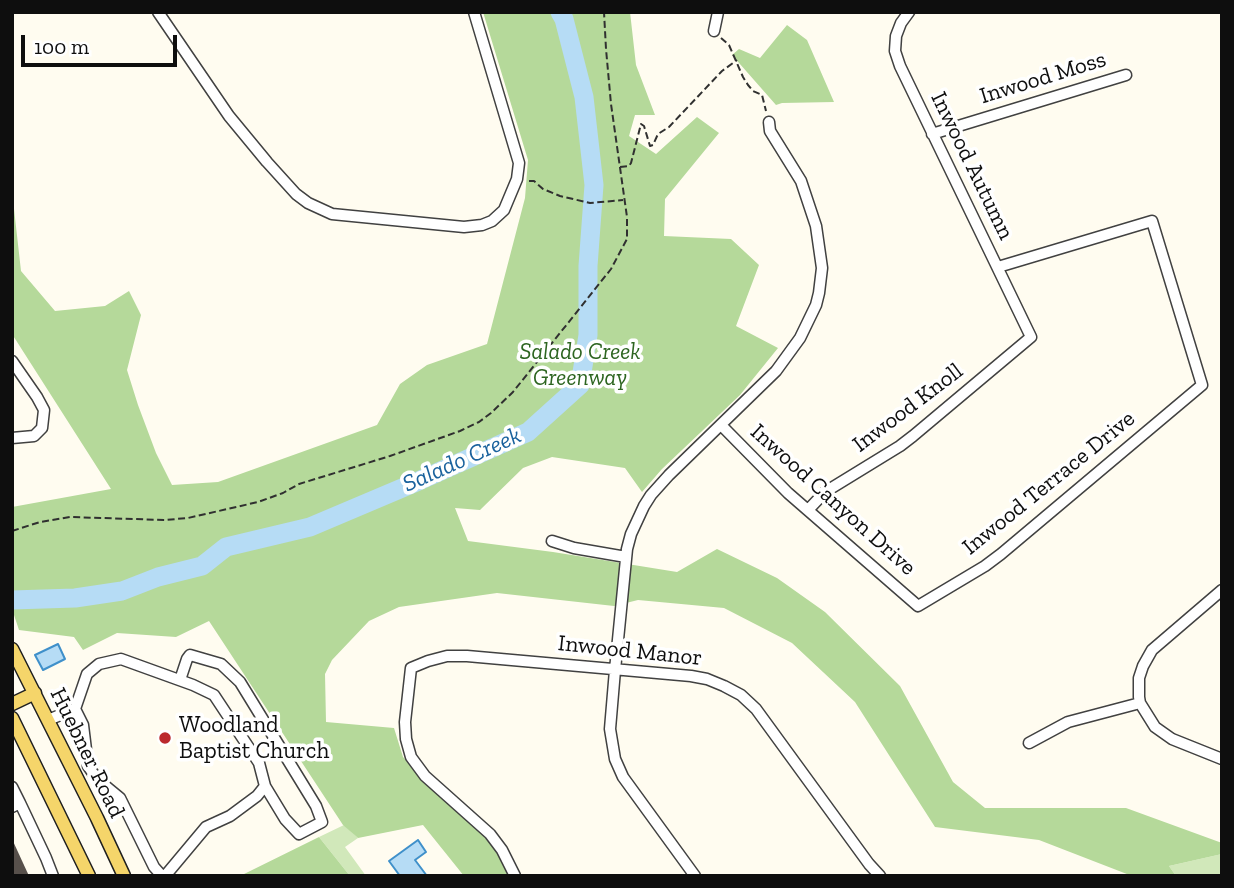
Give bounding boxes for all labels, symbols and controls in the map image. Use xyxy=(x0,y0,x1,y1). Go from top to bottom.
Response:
scale bar xyxy=(24,21,180,65)
text: 100 m xyxy=(34,34,89,59)
street label: Inwood Moss xyxy=(976,46,1110,110)
street label: Inwood Autumn xyxy=(924,88,1020,244)
park label: Salado Creek Greenway xyxy=(519,338,641,392)
street label: Inwood Knoll xyxy=(847,358,969,458)
street label: Inwood Terrace Drive xyxy=(957,405,1141,561)
street label: Inwood Canyon Drive xyxy=(744,418,922,582)
water label: Salado Creek xyxy=(398,421,526,499)
street label: Inwood Manor xyxy=(557,630,703,672)
street label: Huebner Road xyxy=(44,683,130,823)
place label: Woodland Baptist Church xyxy=(179,711,329,765)
marker: Woodland Baptist Church xyxy=(157,730,173,746)

